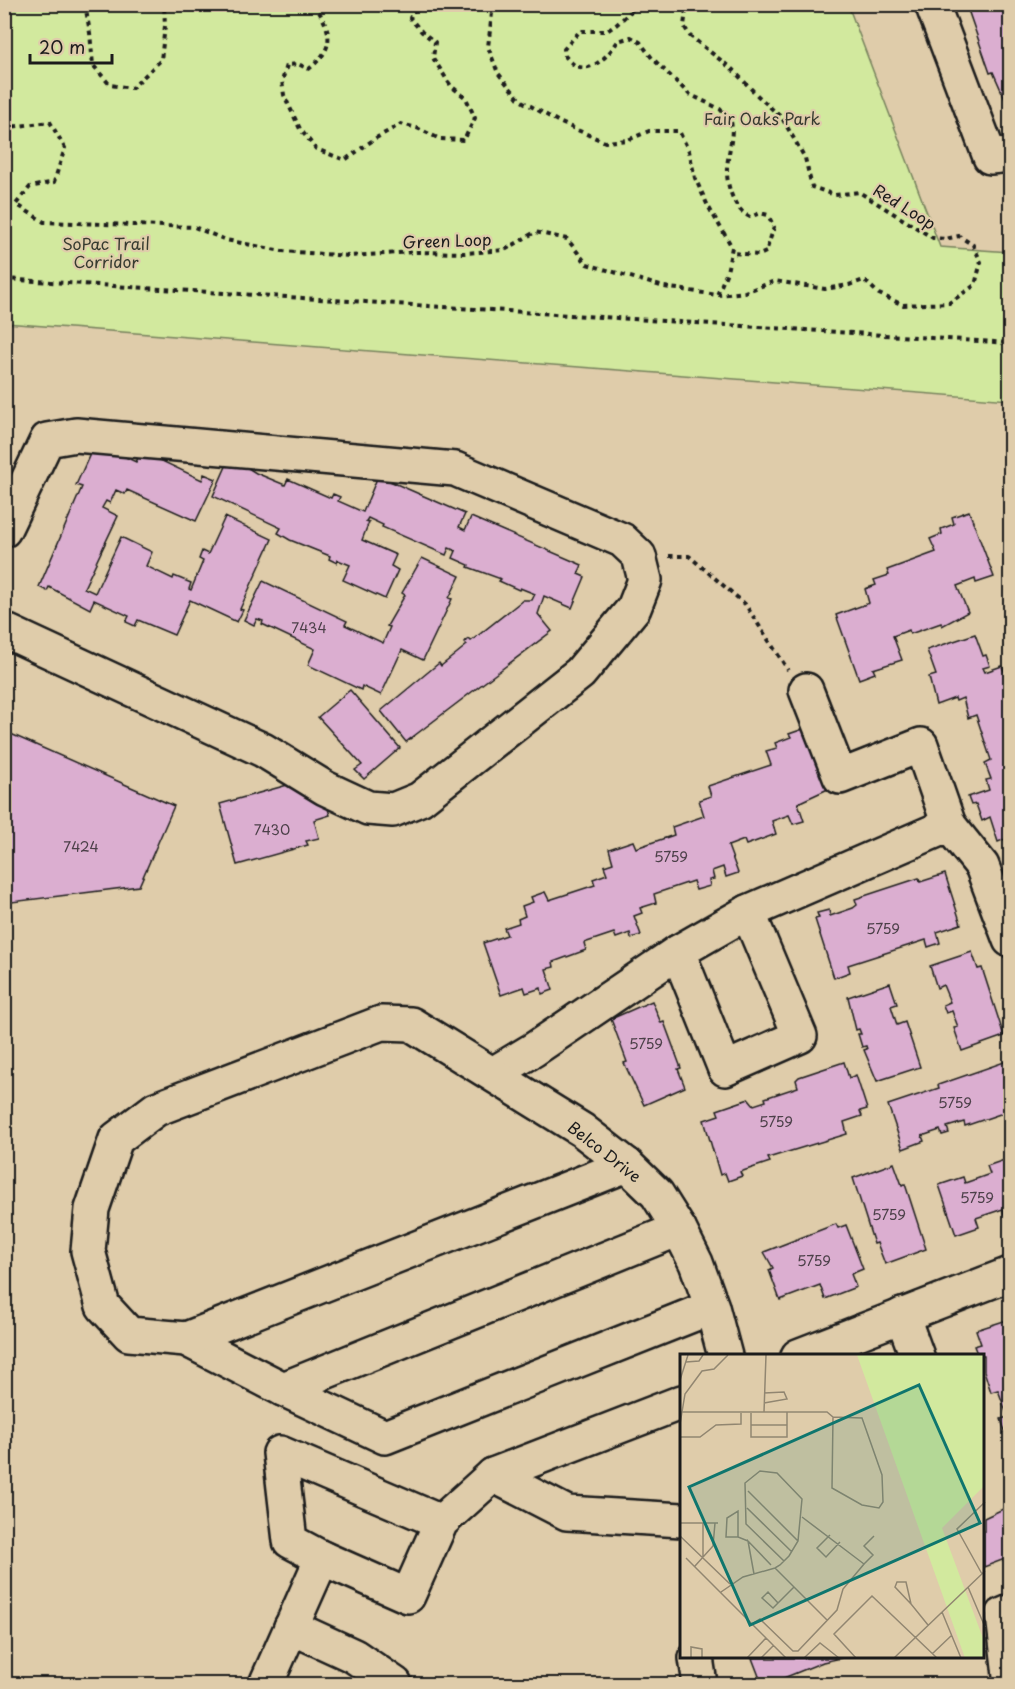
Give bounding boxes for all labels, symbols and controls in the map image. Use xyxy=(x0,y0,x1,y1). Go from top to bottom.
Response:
scale bar xyxy=(30,27,112,65)
text: 20 m xyxy=(39,33,85,60)
park label: Fair Oaks Park xyxy=(704,106,820,130)
street label: Red Loop xyxy=(869,177,941,235)
street label: Green Loop xyxy=(402,226,492,254)
park label: SoPac Trail Corridor xyxy=(62,231,150,273)
house number: 7434 xyxy=(291,617,327,638)
house number: 7430 xyxy=(254,819,290,840)
house number: 7424 xyxy=(63,836,99,857)
house number: 5759 xyxy=(654,846,688,867)
house number: 5759 xyxy=(866,918,900,939)
house number: 5759 xyxy=(629,1033,663,1054)
house number: 5759 xyxy=(938,1092,972,1113)
house number: 5759 xyxy=(759,1111,793,1132)
street label: Belco Drive xyxy=(563,1115,647,1187)
house number: 5759 xyxy=(960,1187,994,1208)
house number: 5759 xyxy=(872,1204,906,1225)
house number: 5759 xyxy=(797,1250,831,1271)
inset map xyxy=(680,1354,985,1659)

